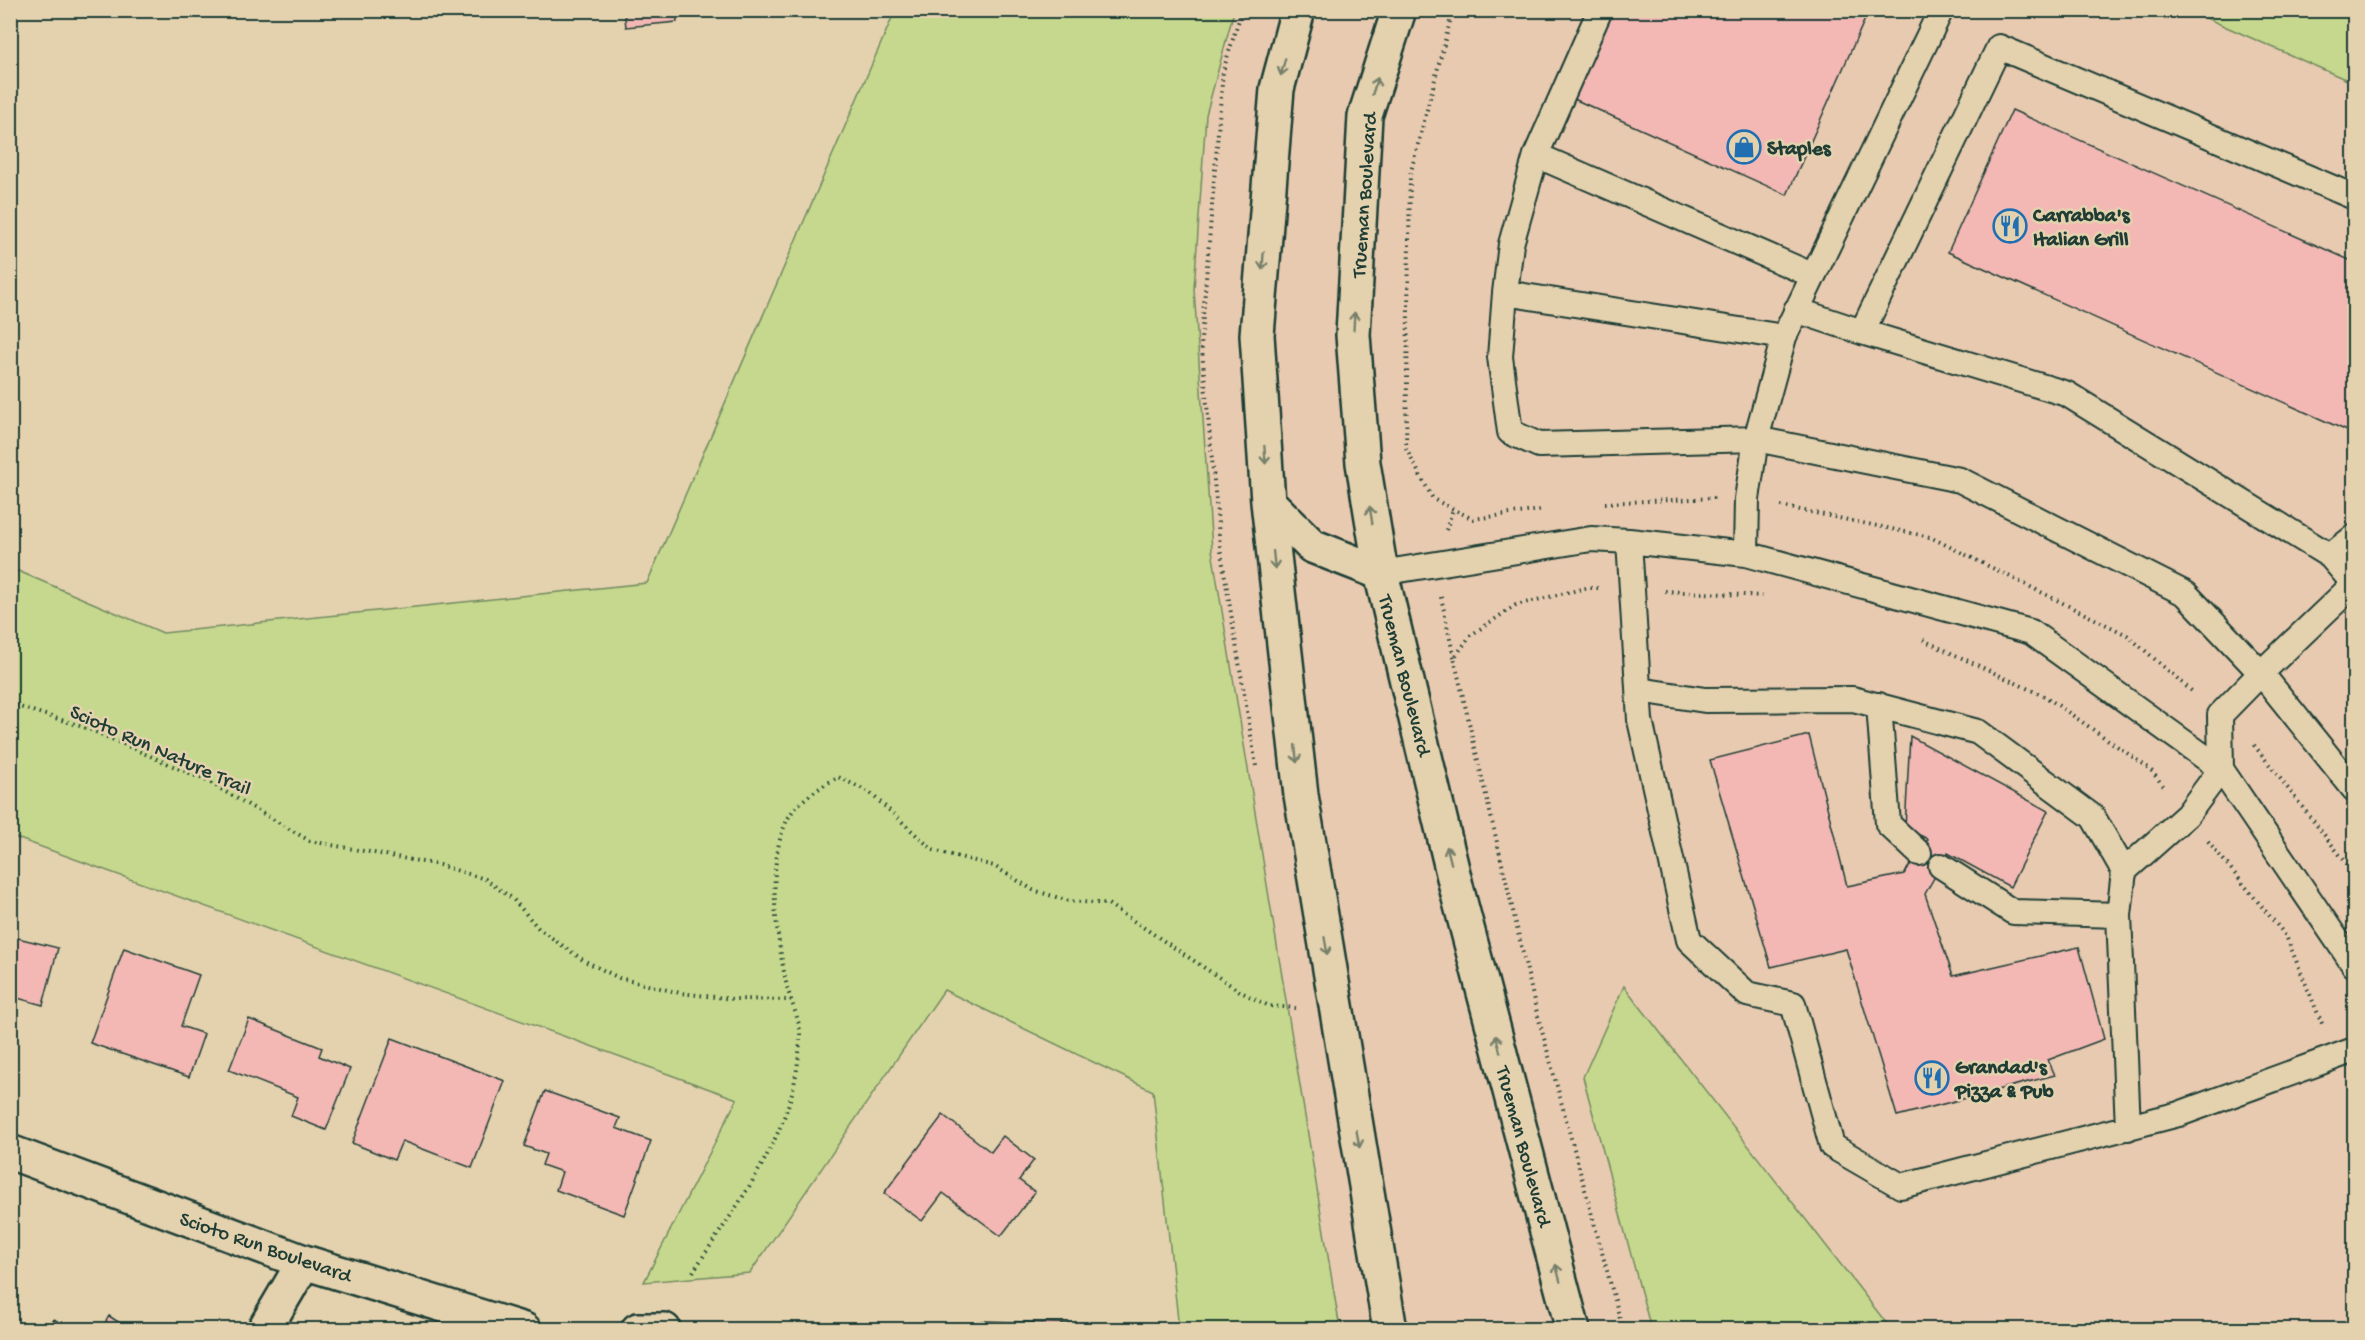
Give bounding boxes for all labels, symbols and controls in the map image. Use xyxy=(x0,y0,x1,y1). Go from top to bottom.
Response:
one-way arrow xyxy=(1276,57,1288,76)
one-way arrow xyxy=(1370,77,1381,96)
street label: Trueman Boulevard xyxy=(1348,110,1385,280)
shop icon: Staples xyxy=(1726,129,1762,165)
place label: Staples xyxy=(1767,138,1832,163)
place label: Carrabba's Italian Grill xyxy=(2032,205,2131,254)
restaurant icon: Carrabba's Italian Grill xyxy=(1992,208,2028,244)
one-way arrow xyxy=(1257,250,1268,270)
one-way arrow xyxy=(1348,312,1359,332)
one-way arrow xyxy=(1260,445,1271,465)
one-way arrow xyxy=(1366,506,1377,525)
one-way arrow xyxy=(1269,550,1280,569)
street label: Trueman Boulevard xyxy=(1370,592,1435,761)
street label: Scioto Run Nature Trail xyxy=(65,701,254,803)
one-way arrow xyxy=(1291,743,1302,763)
one-way arrow xyxy=(1442,846,1454,865)
one-way arrow xyxy=(1321,936,1332,956)
one-way arrow xyxy=(1491,1035,1503,1054)
place label: Grandad's Pizza & Pub xyxy=(1954,1057,2053,1106)
restaurant icon: Grandad's Pizza & Pub xyxy=(1914,1060,1950,1096)
street label: Trueman Boulevard xyxy=(1488,1063,1556,1232)
one-way arrow xyxy=(1353,1128,1364,1148)
street label: Scioto Run Boulevard xyxy=(176,1208,356,1291)
one-way arrow xyxy=(1552,1264,1563,1283)

